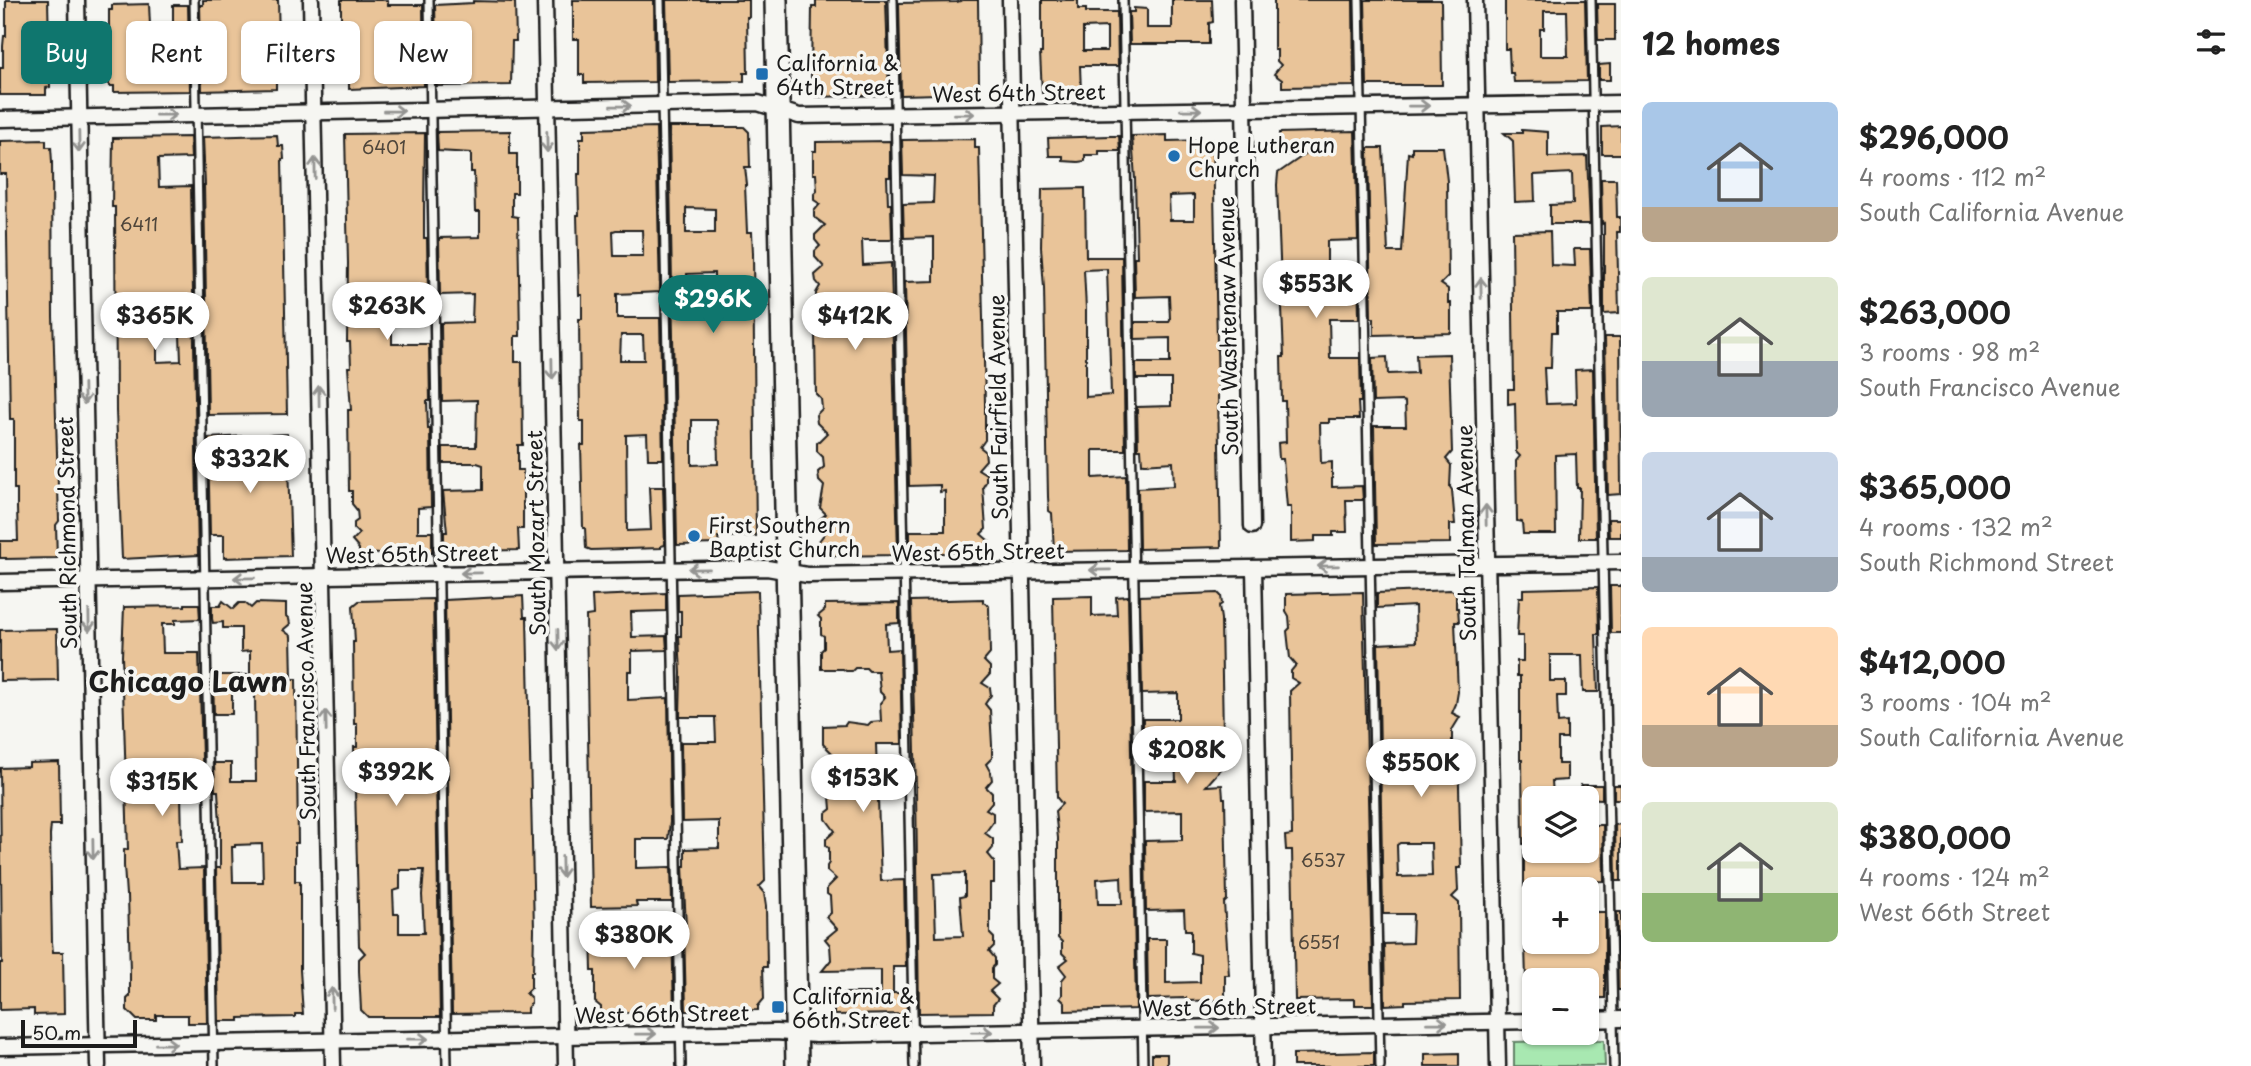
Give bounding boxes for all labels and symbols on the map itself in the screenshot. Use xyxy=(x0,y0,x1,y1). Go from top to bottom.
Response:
place label: California & 64th Street xyxy=(776,46,899,102)
marker: California & 64th Street xyxy=(754,66,770,82)
street label: West 64th Street xyxy=(932,74,1106,110)
one-way arrow xyxy=(609,99,632,113)
one-way arrow xyxy=(1407,100,1430,113)
one-way arrow xyxy=(1179,103,1202,117)
one-way arrow xyxy=(382,104,405,117)
one-way arrow xyxy=(952,107,975,121)
one-way arrow xyxy=(154,109,177,122)
place label: Hope Lutheran Church xyxy=(1188,128,1335,184)
one-way arrow xyxy=(72,130,85,153)
one-way arrow xyxy=(541,130,554,153)
house number: 6401 xyxy=(362,133,406,160)
marker: Hope Lutheran Church xyxy=(1166,148,1182,164)
one-way arrow xyxy=(308,157,322,180)
street label: South Washtenaw Avenue xyxy=(1209,196,1245,456)
house number: 6411 xyxy=(120,210,158,237)
pin: $553K xyxy=(1267,260,1365,320)
pin: $296K xyxy=(664,276,762,335)
one-way arrow xyxy=(1474,277,1488,300)
pin: $263K xyxy=(338,282,436,342)
pin: $365K xyxy=(106,292,204,352)
pin: $412K xyxy=(806,292,904,352)
street label: South Fairfield Avenue xyxy=(979,294,1015,520)
one-way arrow xyxy=(545,357,559,380)
one-way arrow xyxy=(77,382,91,405)
one-way arrow xyxy=(313,385,326,408)
street label: South Richmond Street xyxy=(48,416,84,650)
street label: South Talman Avenue xyxy=(1447,424,1483,642)
street label: South Mozart Street xyxy=(517,430,553,636)
pin: $332K xyxy=(201,435,299,495)
one-way arrow xyxy=(1479,504,1493,527)
place label: First Southern Baptist Church xyxy=(708,508,860,564)
marker: First Southern Baptist Church xyxy=(686,528,702,544)
street label: West 65th Street xyxy=(891,533,1065,569)
street label: West 65th Street xyxy=(325,535,499,571)
one-way arrow xyxy=(1316,560,1339,573)
one-way arrow xyxy=(687,562,710,576)
one-way arrow xyxy=(1089,563,1112,577)
one-way arrow xyxy=(460,567,483,580)
one-way arrow xyxy=(232,571,255,584)
street label: South Francisco Avenue xyxy=(287,581,323,821)
one-way arrow xyxy=(82,609,95,632)
one-way arrow xyxy=(551,628,564,651)
district label: Chicago Lawn xyxy=(88,659,288,702)
one-way arrow xyxy=(319,710,333,733)
pin: $208K xyxy=(1138,726,1236,786)
pin: $550K xyxy=(1372,740,1470,799)
pin: $392K xyxy=(347,748,445,808)
pin: $153K xyxy=(814,754,912,814)
pin: $315K xyxy=(113,758,211,818)
one-way arrow xyxy=(87,837,100,860)
house number: 6537 xyxy=(1301,846,1346,873)
one-way arrow xyxy=(556,856,569,879)
pin: $380K xyxy=(585,912,683,971)
house number: 6551 xyxy=(1298,928,1340,955)
place label: California & 66th Street xyxy=(792,979,915,1035)
one-way arrow xyxy=(325,987,339,1010)
street label: West 66th Street xyxy=(1142,988,1316,1024)
street label: West 66th Street xyxy=(575,995,749,1031)
marker: California & 66th Street xyxy=(770,999,786,1015)
one-way arrow xyxy=(1425,1016,1448,1030)
scale bar xyxy=(21,1017,136,1049)
one-way arrow xyxy=(1197,1021,1220,1034)
one-way arrow xyxy=(970,1025,993,1039)
one-way arrow xyxy=(634,1028,657,1041)
one-way arrow xyxy=(406,1032,429,1046)
one-way arrow xyxy=(154,1037,177,1051)

